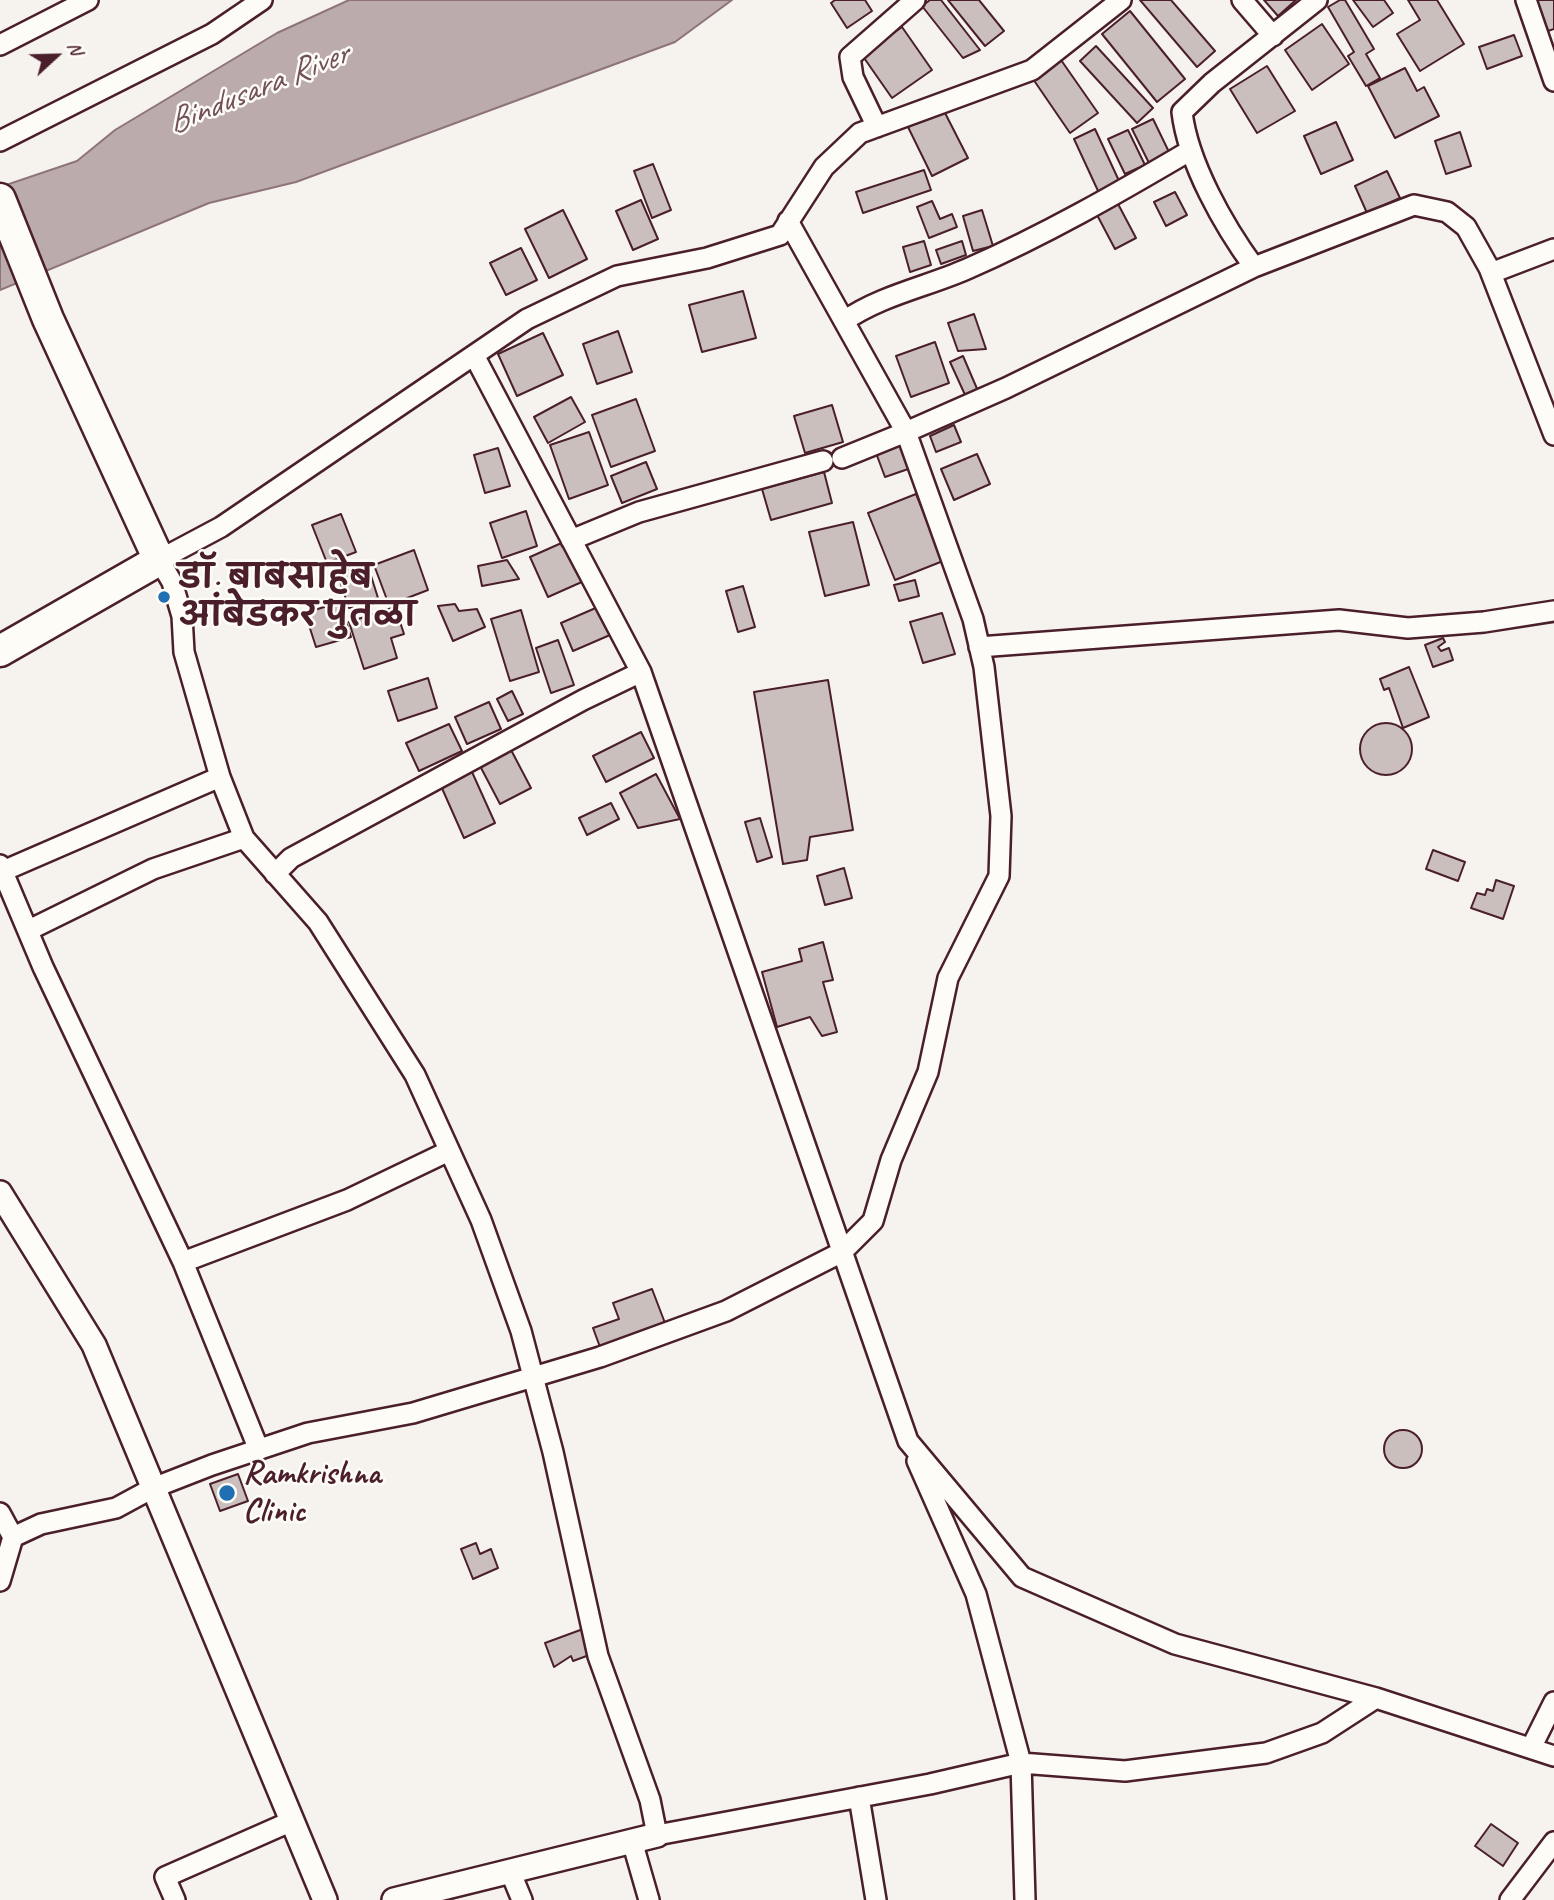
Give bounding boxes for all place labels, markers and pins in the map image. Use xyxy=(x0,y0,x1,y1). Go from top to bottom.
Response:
place label: डॉ. बाबसाहेब आंबेडकर पुतळा xyxy=(178,558,416,636)
marker: डॉ. बाबसाहेब आंबेडकर पुतळा xyxy=(156,589,172,605)
place label: Ramkrishna Clinic xyxy=(243,1454,381,1532)
marker: Ramkrishna Clinic xyxy=(217,1483,237,1503)

